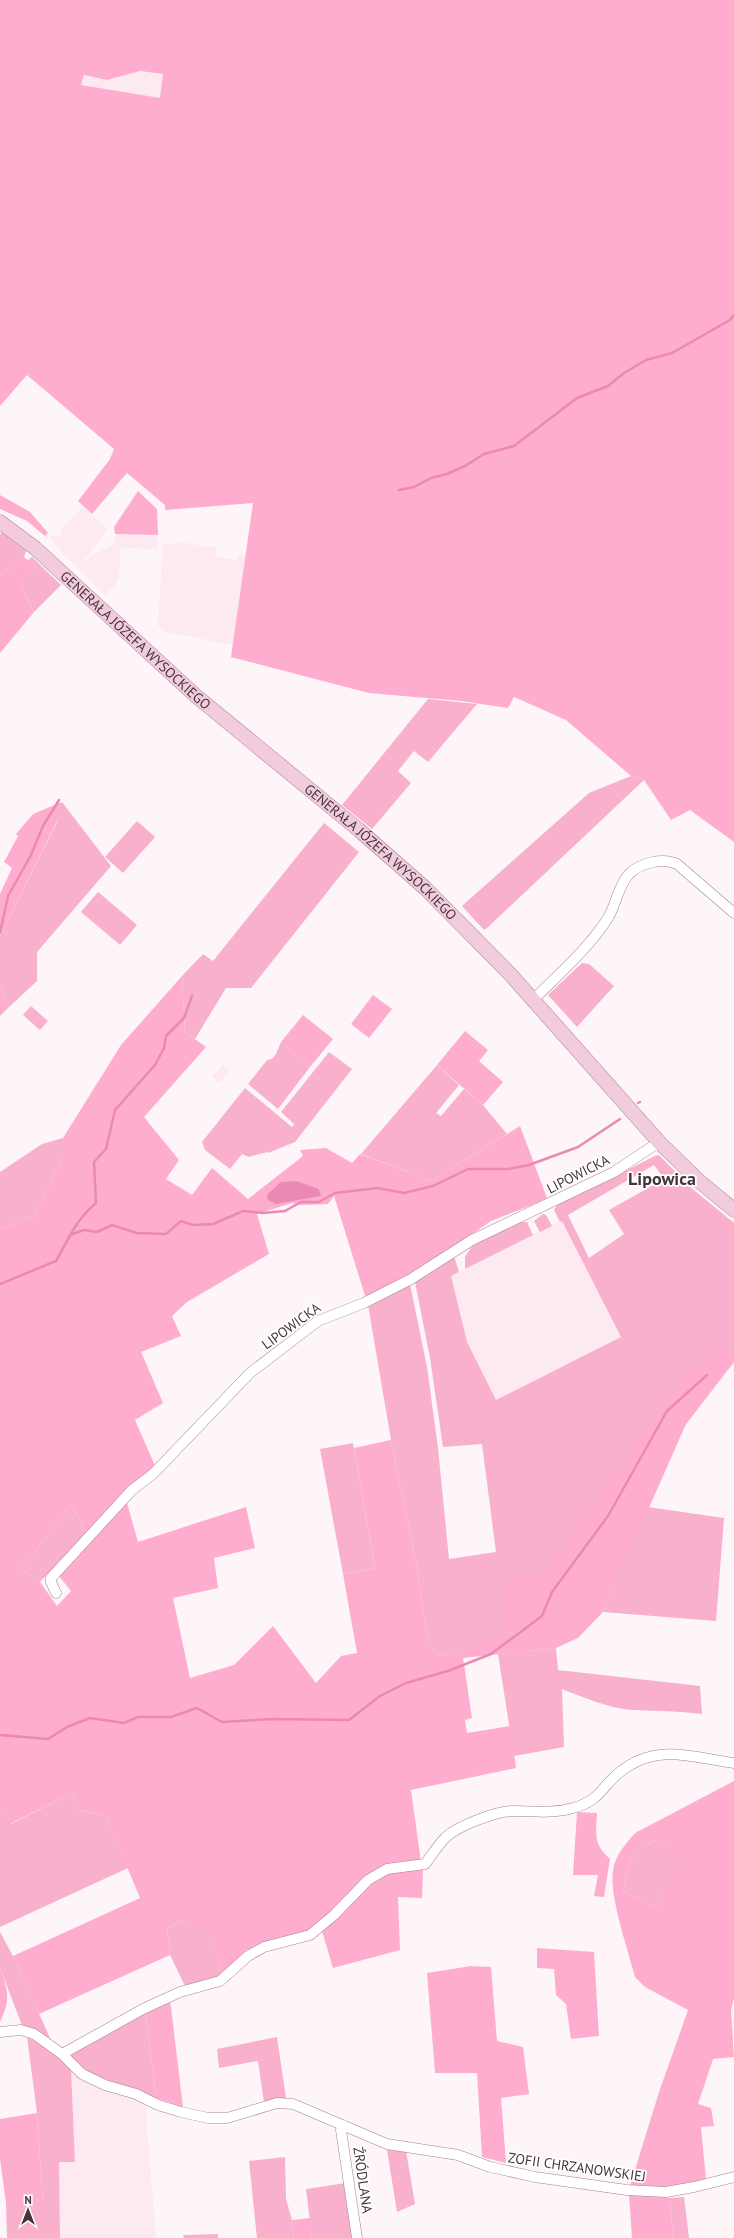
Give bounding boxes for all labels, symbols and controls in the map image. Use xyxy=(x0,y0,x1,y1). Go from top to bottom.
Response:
street label: GENERAŁA JÓZEFA WYSOCKIEGO xyxy=(57,567,214,713)
street label: GENERAŁA JÓZEFA WYSOCKIEGO xyxy=(301,780,461,924)
street label: LIPOWICKA xyxy=(544,1150,613,1197)
district label: Lipowica xyxy=(628,1167,696,1190)
street label: LIPOWICKA xyxy=(258,1298,325,1353)
street label: ŹRÓDLANA xyxy=(349,2145,377,2215)
street label: ZOFII CHRZANOWSKIEJ xyxy=(507,2148,647,2186)
north arrow xyxy=(8,2190,48,2230)
text: N xyxy=(24,2193,32,2207)

